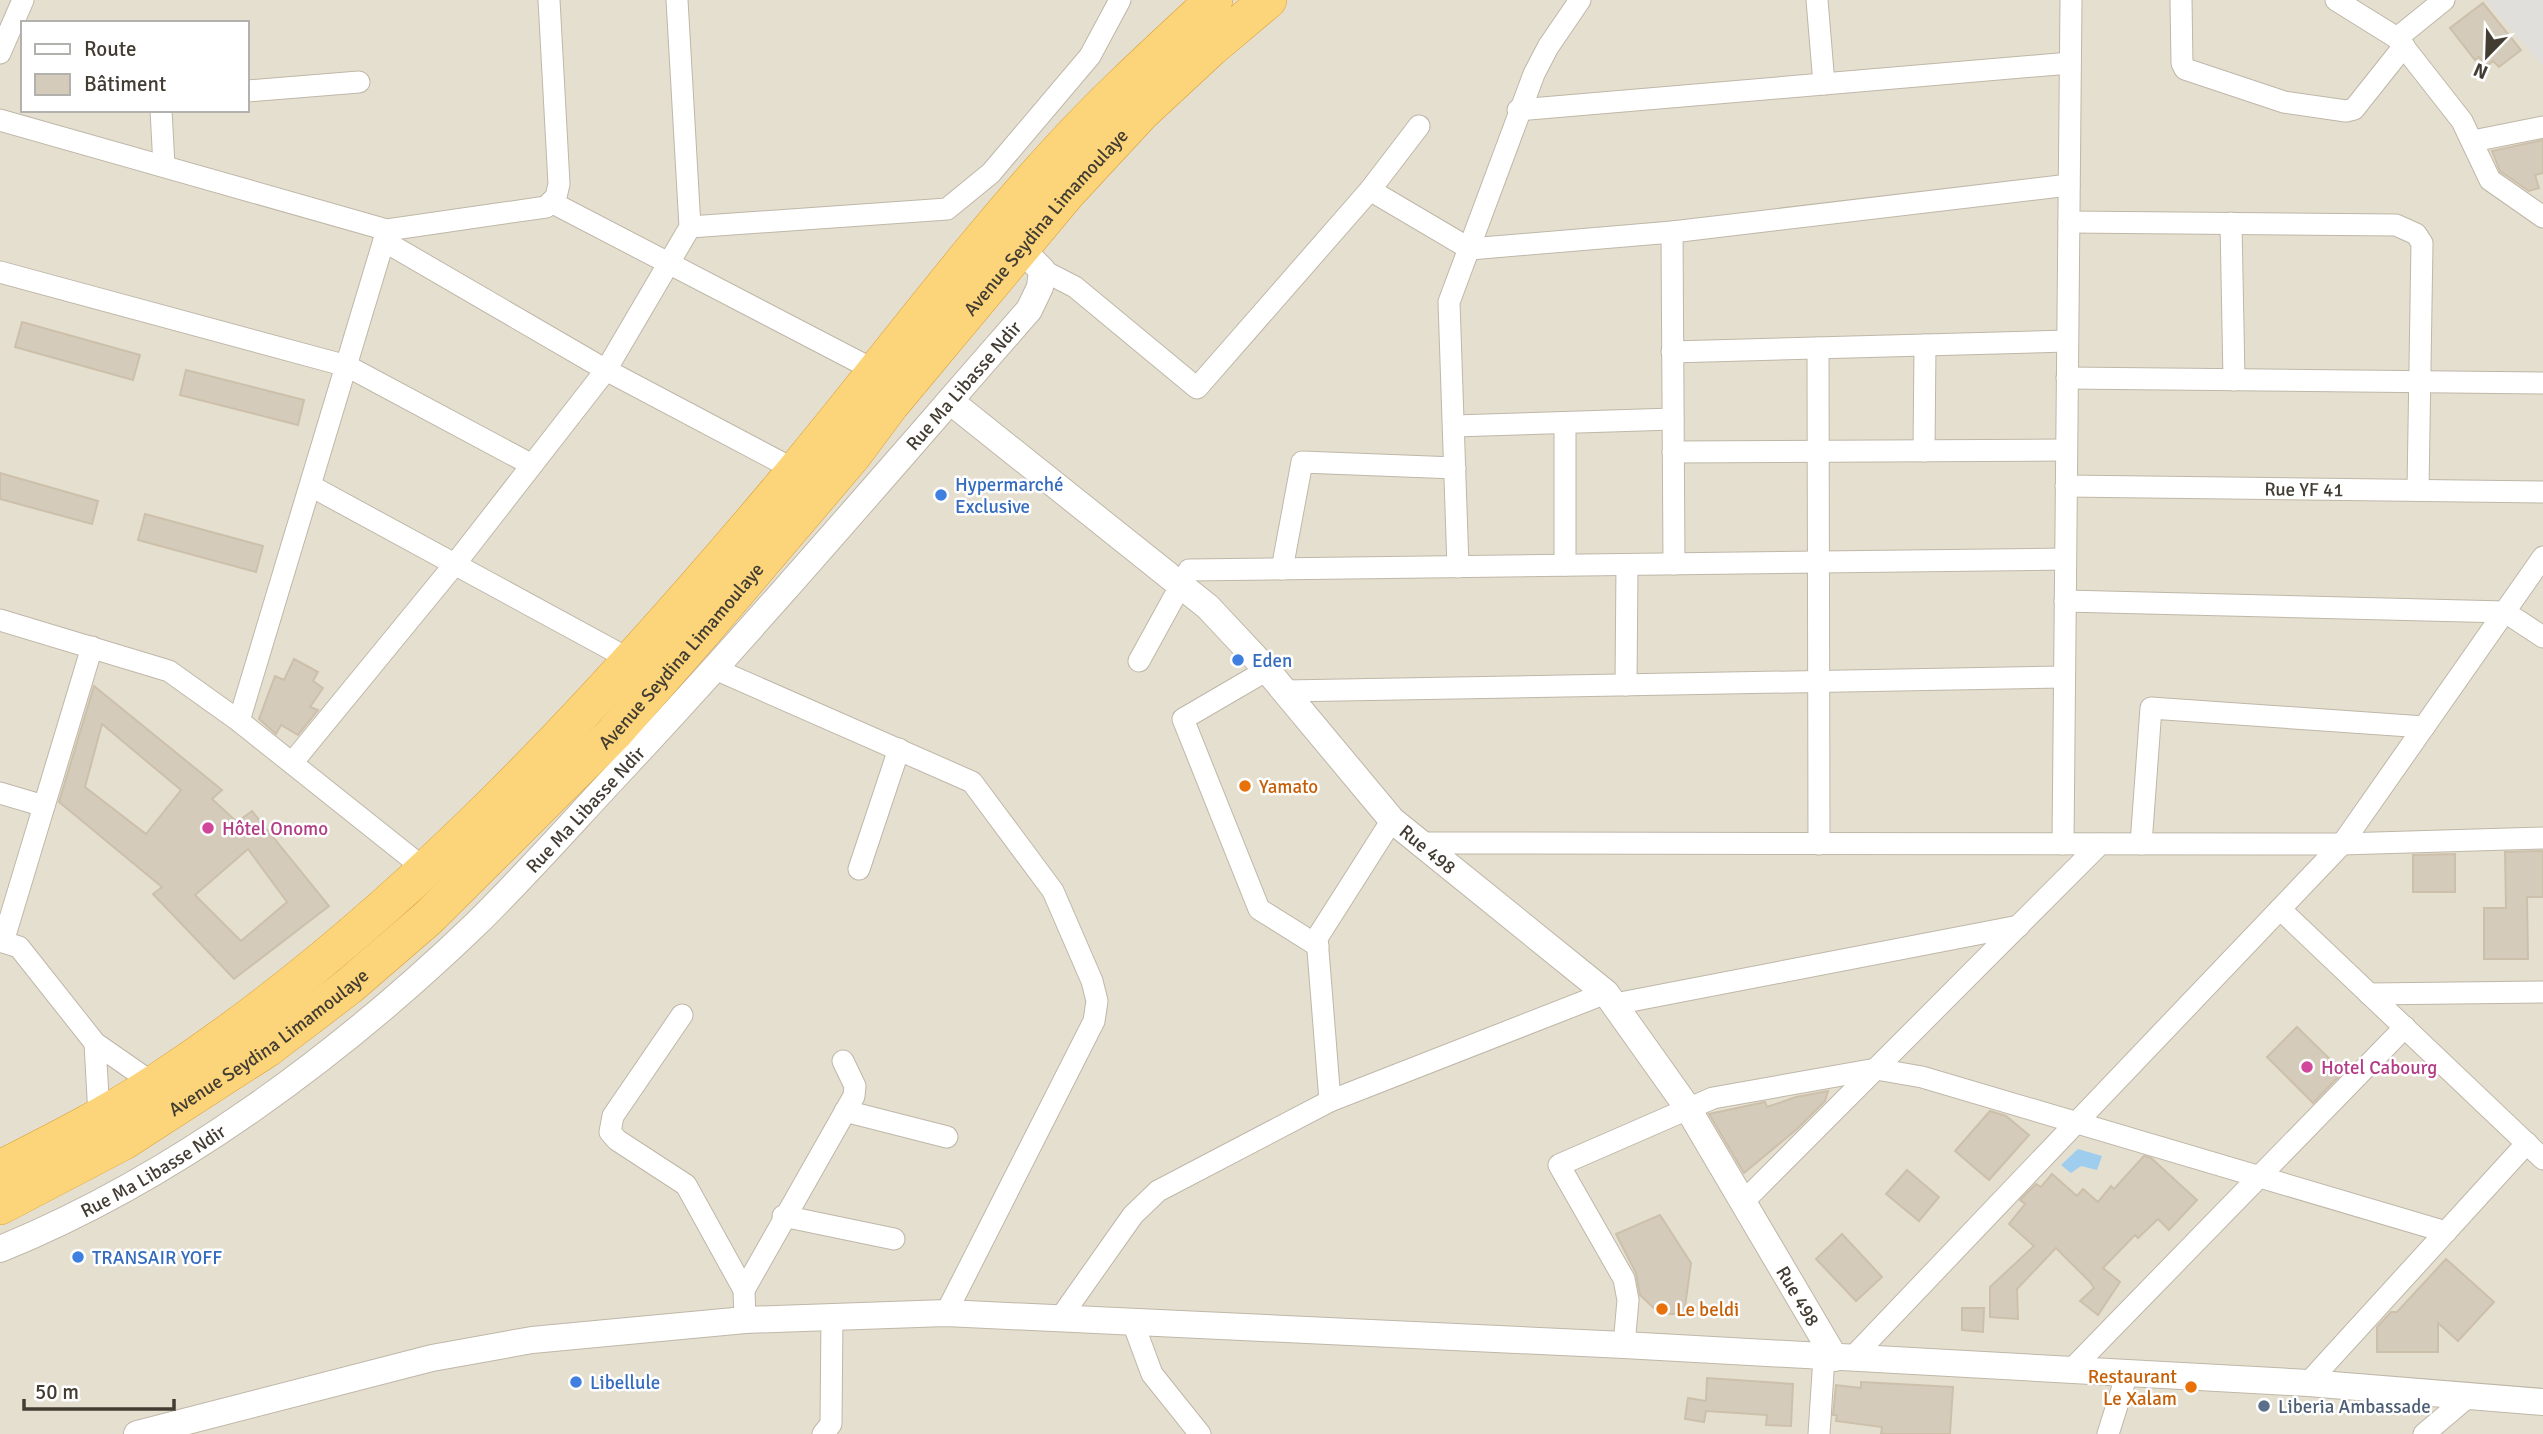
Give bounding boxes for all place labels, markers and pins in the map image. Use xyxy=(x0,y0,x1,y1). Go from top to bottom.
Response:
place label: Hypermarché Exclusive xyxy=(955,473,1064,519)
marker: Hypermarché Exclusive xyxy=(933,487,949,503)
place label: Eden xyxy=(1252,649,1293,673)
marker: Eden xyxy=(1230,652,1246,668)
place label: Yamato xyxy=(1259,775,1318,799)
marker: Yamato xyxy=(1237,778,1253,794)
place label: Hôtel Onomo xyxy=(222,817,328,841)
marker: Hôtel Onomo xyxy=(200,820,216,836)
place label: Hotel Cabourg xyxy=(2321,1056,2437,1080)
marker: Hotel Cabourg xyxy=(2299,1059,2315,1075)
place label: TRANSAIR YOFF xyxy=(92,1246,222,1270)
marker: TRANSAIR YOFF xyxy=(70,1249,86,1265)
place label: Le beldi xyxy=(1676,1298,1739,1322)
marker: Le beldi xyxy=(1654,1301,1670,1317)
place label: Restaurant Le Xalam xyxy=(2088,1365,2177,1411)
place label: Libellule xyxy=(590,1371,660,1395)
marker: Libellule xyxy=(568,1374,584,1390)
marker: Restaurant Le Xalam xyxy=(2183,1379,2199,1395)
place label: Liberia Ambassade xyxy=(2278,1395,2431,1419)
marker: Liberia Ambassade xyxy=(2256,1398,2272,1414)

